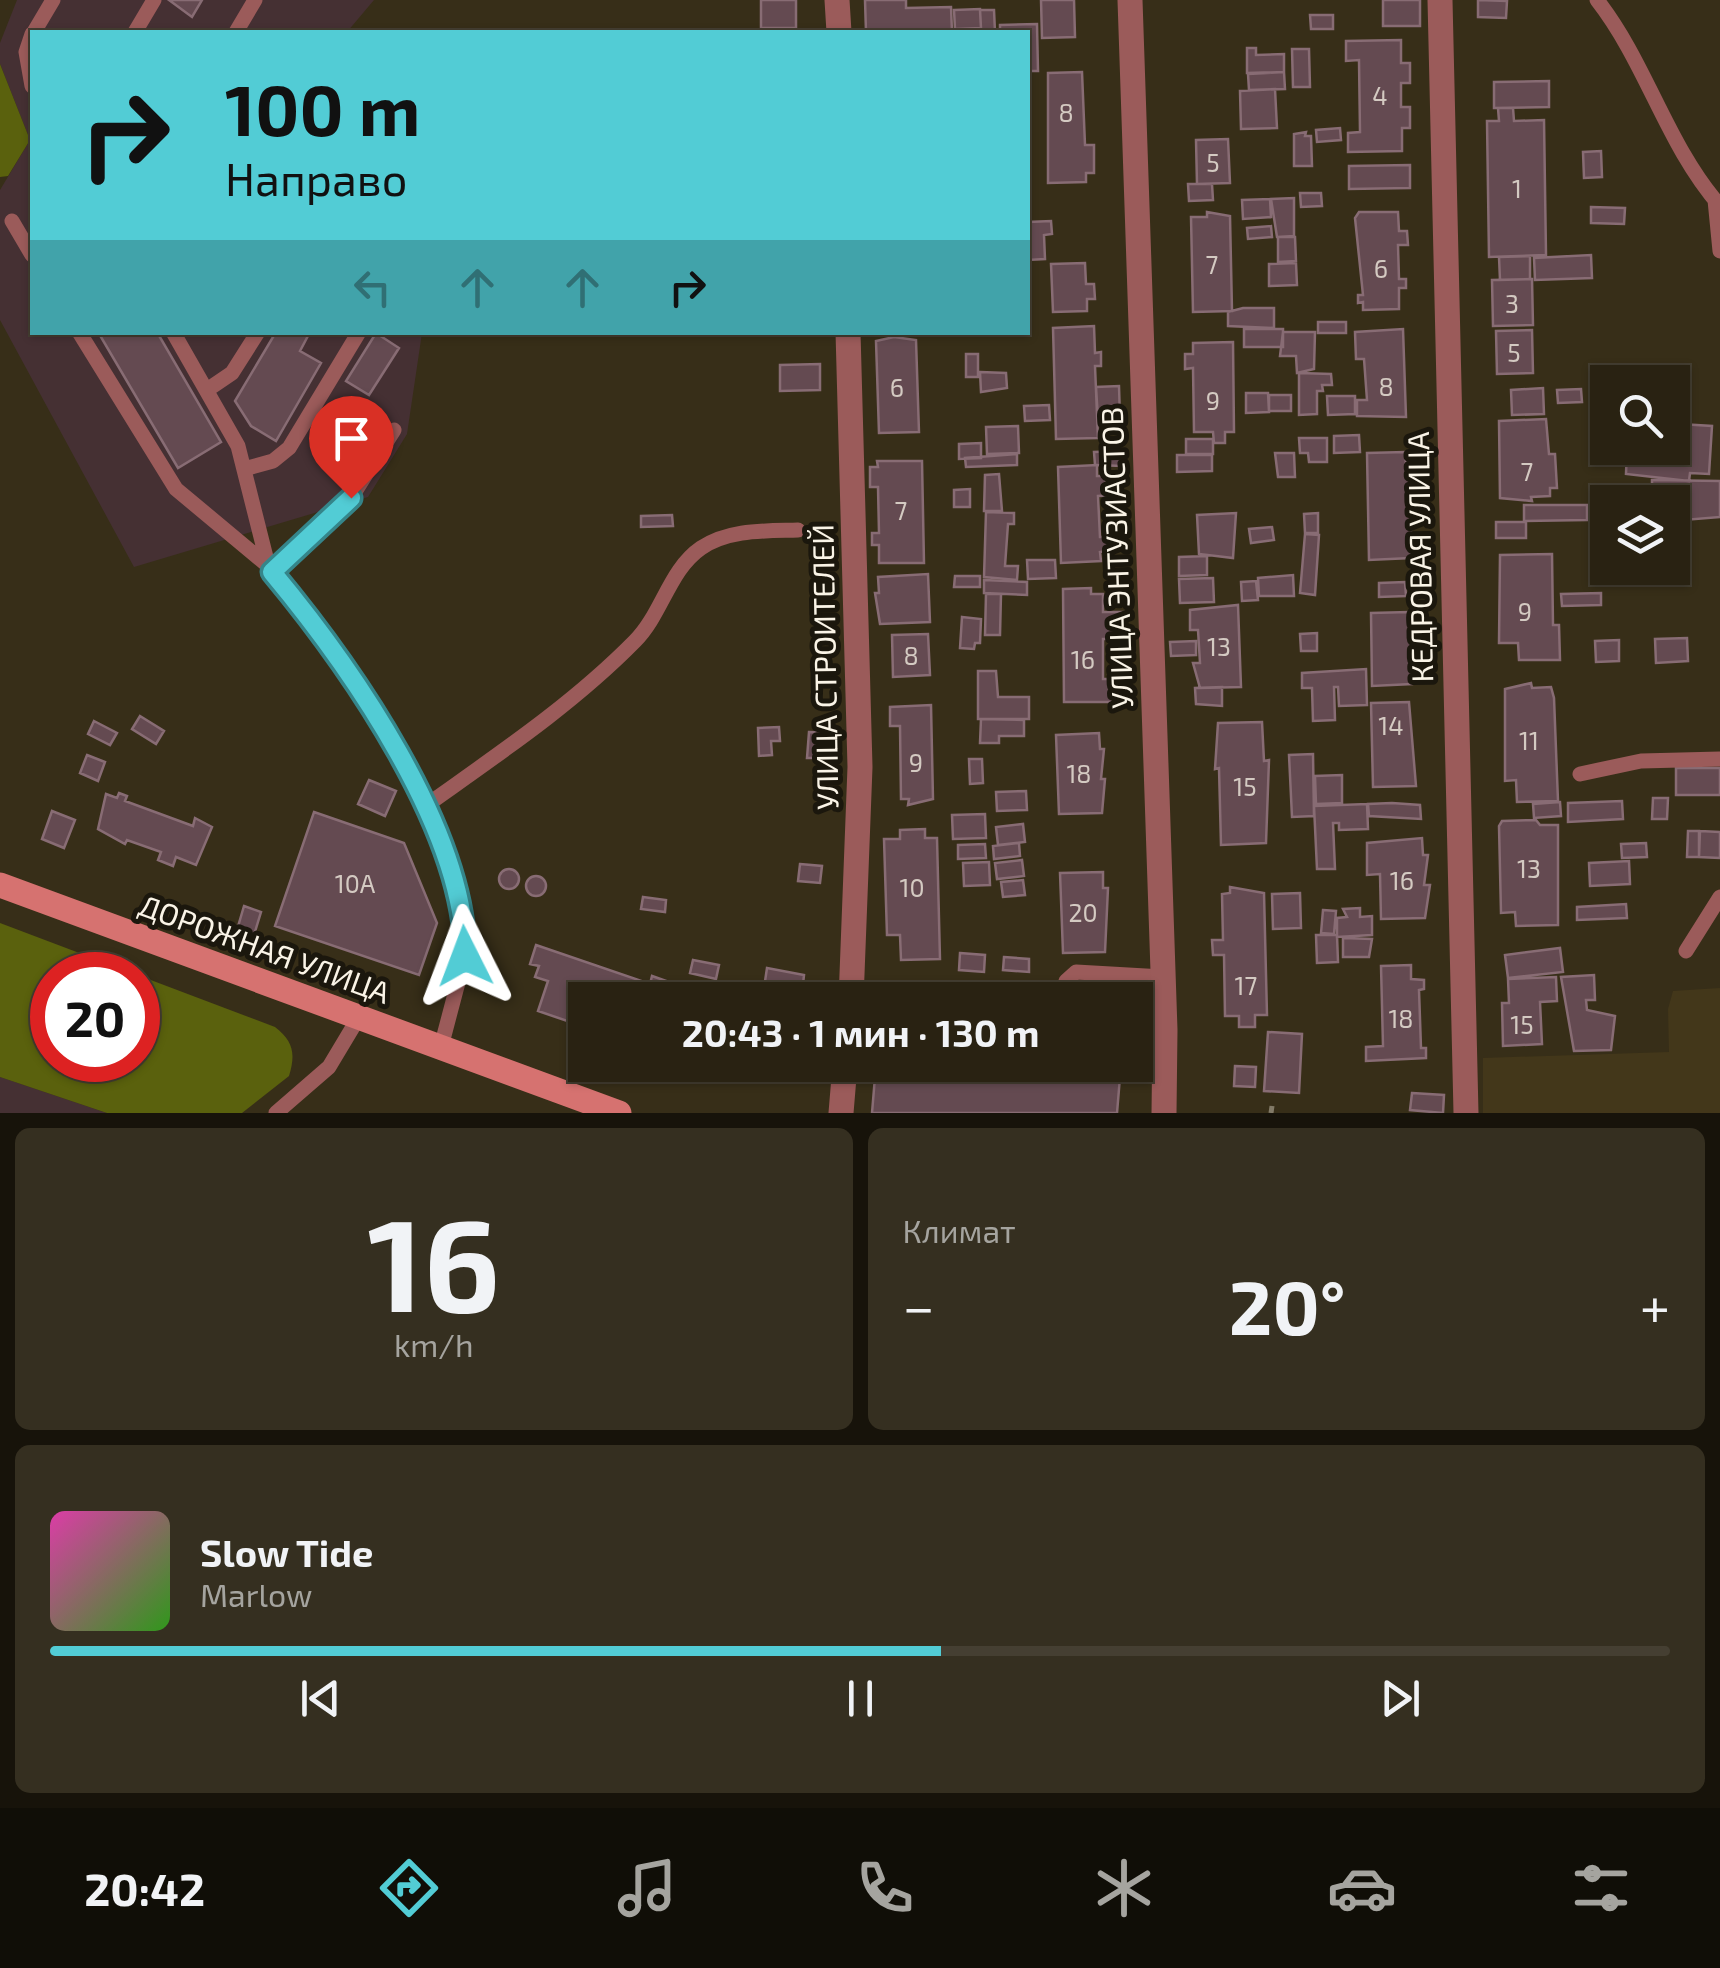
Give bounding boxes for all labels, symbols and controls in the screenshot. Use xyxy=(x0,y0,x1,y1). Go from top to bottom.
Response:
text: 100 m xyxy=(225,66,420,150)
icon: right xyxy=(60,70,190,200)
house number: 4 xyxy=(1372,80,1388,110)
house number: 8 xyxy=(1058,97,1074,127)
house number: 5 xyxy=(1206,147,1220,177)
text: Направо xyxy=(225,151,407,205)
house number: 1 xyxy=(1512,173,1522,203)
house number: 7 xyxy=(1206,249,1219,279)
house number: 6 xyxy=(1374,253,1388,283)
icon: left xyxy=(345,260,400,315)
icon: ahead xyxy=(450,260,505,315)
icon: ahead xyxy=(555,260,610,315)
icon: right xyxy=(660,260,715,315)
house number: 3 xyxy=(1505,288,1519,318)
house number: 5 xyxy=(1507,337,1521,367)
map controls xyxy=(1590,365,1690,585)
button: search xyxy=(1590,365,1690,465)
house number: 8 xyxy=(1378,371,1394,401)
house number: 6 xyxy=(890,372,904,402)
house number: 9 xyxy=(1206,385,1220,415)
pin xyxy=(309,396,394,499)
street label: УЛИЦА ЭНТУЗИАСТОВ xyxy=(1093,406,1139,710)
icon: arrive xyxy=(324,411,379,466)
street label: КЕДРОВАЯ УЛИЦА xyxy=(1399,431,1439,683)
house number: 7 xyxy=(1521,456,1534,486)
button: layers xyxy=(1590,485,1690,585)
house number: 7 xyxy=(895,495,908,525)
street label: УЛИЦА СТРОИТЕЛЕЙ xyxy=(804,524,844,810)
house number: 9 xyxy=(1518,596,1532,626)
house number: 13 xyxy=(1207,631,1231,661)
house number: 8 xyxy=(903,640,919,670)
house number: 16 xyxy=(1071,644,1095,674)
house number: 14 xyxy=(1378,710,1404,740)
house number: 11 xyxy=(1519,725,1539,755)
house number: 9 xyxy=(909,747,923,777)
house number: 18 xyxy=(1066,758,1092,788)
house number: 15 xyxy=(1233,771,1257,801)
house number: 13 xyxy=(1517,853,1541,883)
house number: 16 xyxy=(1390,865,1414,895)
house number: 10А xyxy=(335,868,376,898)
house number: 10 xyxy=(899,872,925,902)
street label: ДОРОЖНАЯ УЛИЦА xyxy=(135,886,396,1010)
house number: 20 xyxy=(1068,897,1098,927)
position arrow xyxy=(413,904,517,1008)
speed limit sign: 20 xyxy=(30,952,160,1082)
house number: 17 xyxy=(1235,970,1258,1000)
house number: 18 xyxy=(1388,1003,1414,1033)
text: 20:43 · 1 мин · 130 m xyxy=(682,1009,1039,1055)
house number: 15 xyxy=(1510,1009,1534,1039)
text: 16 xyxy=(367,1182,500,1338)
text: Климат xyxy=(903,1211,1016,1249)
text: 20° xyxy=(1229,1260,1346,1350)
text: − xyxy=(903,1272,935,1338)
text: + xyxy=(1640,1272,1670,1338)
text: km/h xyxy=(394,1325,473,1363)
text: Slow Tide xyxy=(200,1529,373,1575)
text: Marlow xyxy=(200,1575,312,1613)
icon: previous xyxy=(293,1671,348,1726)
icon: pause xyxy=(833,1671,888,1726)
icon: next xyxy=(1373,1671,1428,1726)
icon: directions xyxy=(374,1853,444,1923)
icon: music xyxy=(612,1853,682,1923)
icon: phone xyxy=(850,1853,920,1923)
icon: climate xyxy=(1089,1853,1159,1923)
icon: car xyxy=(1327,1853,1397,1923)
icon: filters xyxy=(1566,1853,1636,1923)
text: 20:42 xyxy=(84,1861,205,1915)

